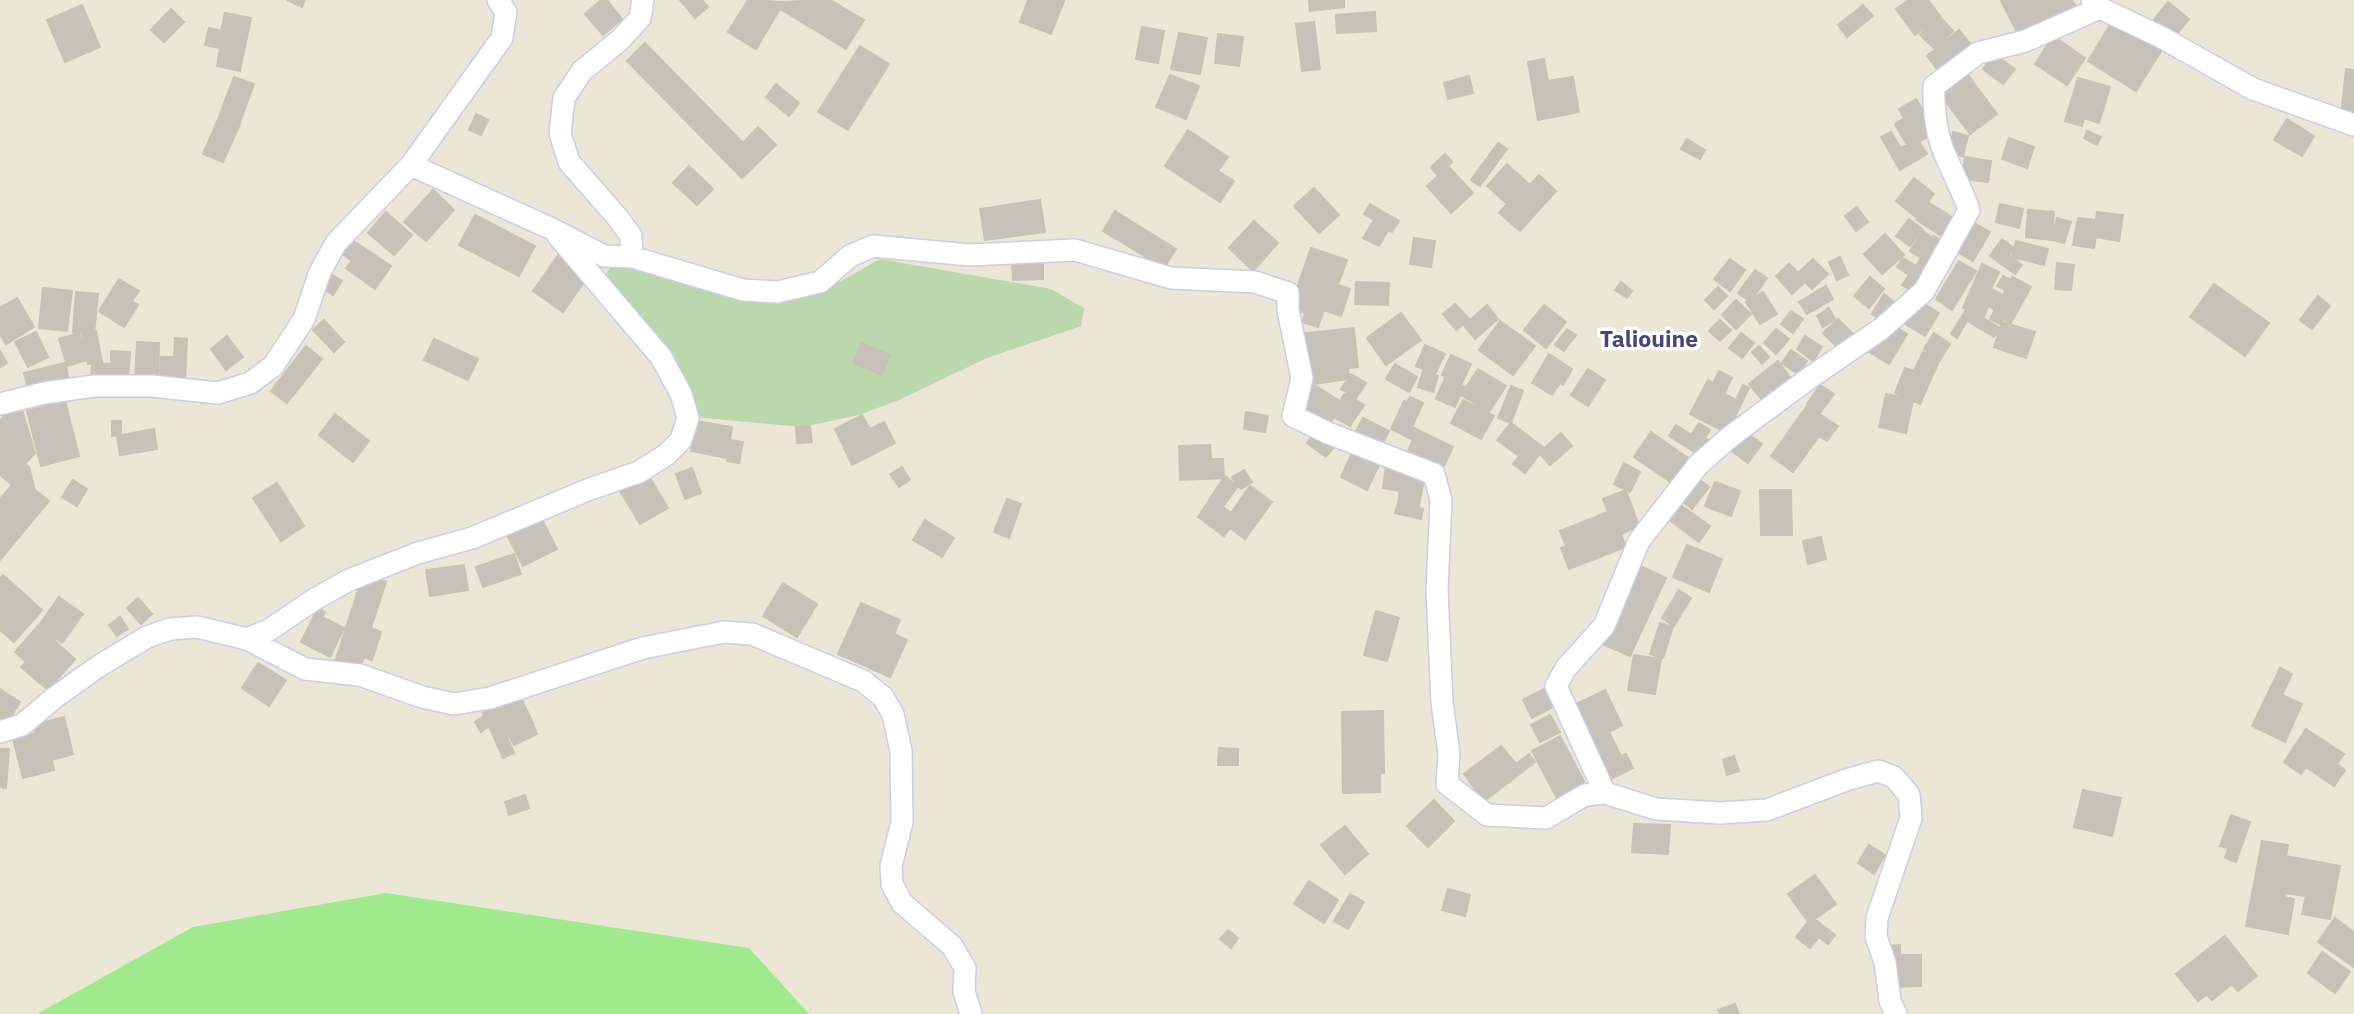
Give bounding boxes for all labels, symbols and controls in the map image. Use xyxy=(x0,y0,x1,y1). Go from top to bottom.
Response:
district label: Taliouine xyxy=(1600,323,1698,353)

